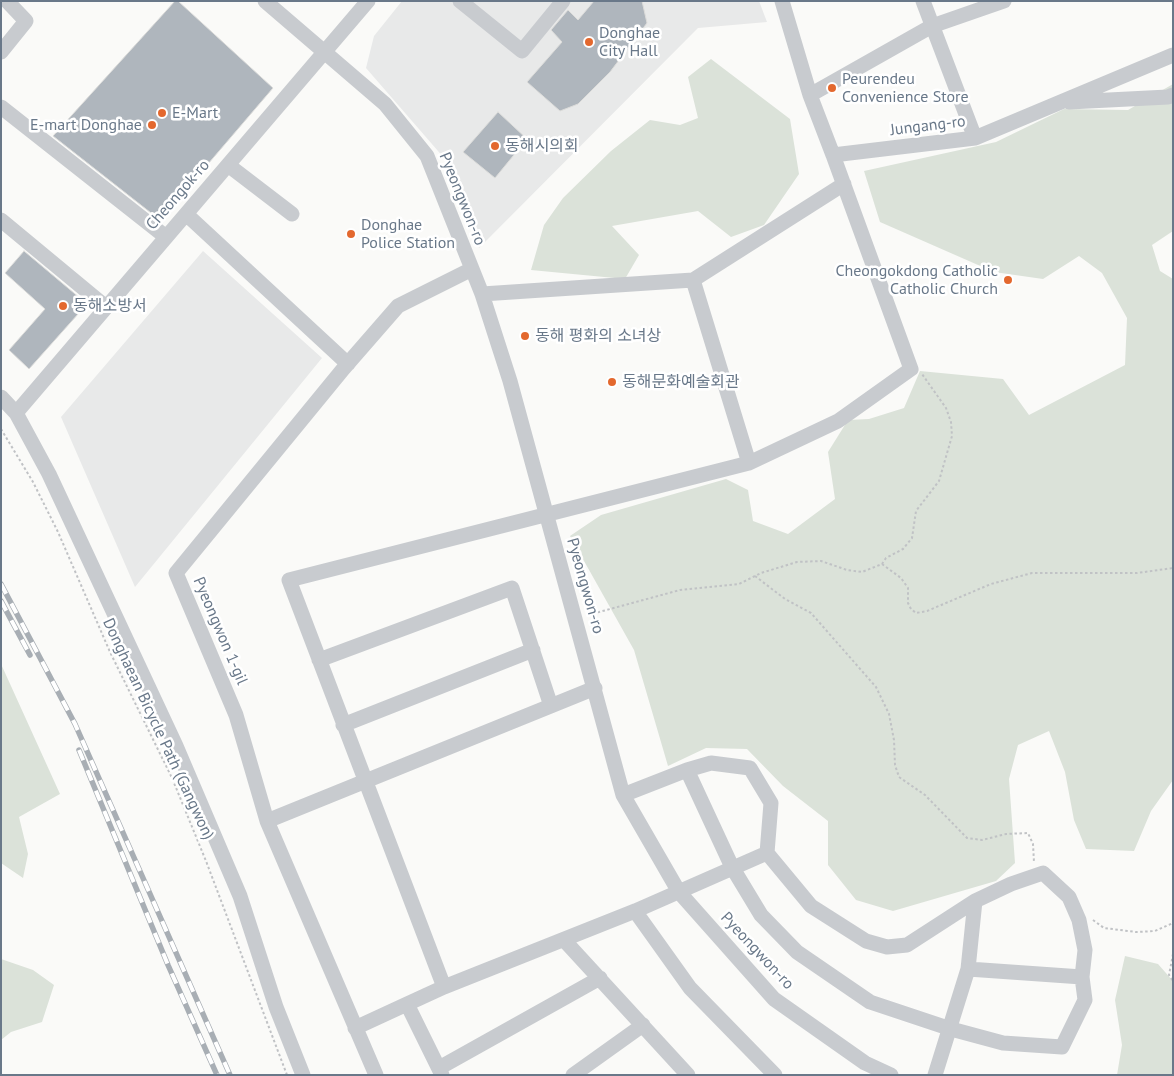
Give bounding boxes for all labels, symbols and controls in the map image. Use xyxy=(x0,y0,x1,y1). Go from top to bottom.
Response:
place label: Donghae City Hall xyxy=(599,23,660,61)
marker: Donghae City Hall xyxy=(583,36,595,48)
place label: Peurendeu Convenience Store xyxy=(842,69,969,107)
marker: Peurendeu Convenience Store xyxy=(826,82,838,94)
place label: E-Mart xyxy=(172,103,218,123)
marker: E-Mart xyxy=(156,107,168,119)
street label: Jungang-ro xyxy=(889,112,967,140)
place label: E-mart Donghae xyxy=(30,115,142,135)
marker: E-mart Donghae xyxy=(146,119,158,131)
place label: 동해시의회 xyxy=(505,136,579,156)
marker: 동해시의회 xyxy=(489,140,501,152)
street label: Pyeongwon-ro xyxy=(435,150,489,248)
street label: Cheongok-ro xyxy=(142,156,214,234)
place label: Donghae Police Station xyxy=(361,215,455,253)
marker: Donghae Police Station xyxy=(345,228,357,240)
place label: Cheongokdong Catholic Catholic Church xyxy=(835,261,998,299)
marker: Cheongokdong Catholic Catholic Church xyxy=(1002,274,1014,286)
place label: 동해소방서 xyxy=(73,296,147,316)
marker: 동해소방서 xyxy=(57,300,69,312)
place label: 동해 평화의 소녀상 xyxy=(535,326,661,346)
marker: 동해 평화의 소녀상 xyxy=(519,330,531,342)
place label: 동해문화예술회관 xyxy=(622,372,740,392)
marker: 동해문화예술회관 xyxy=(606,376,618,388)
street label: Pyeongwon-ro xyxy=(562,536,608,636)
street label: Pyeongwon 1-gil xyxy=(189,574,251,688)
street label: Donghaean Bicycle Path (Gangwon) xyxy=(98,615,218,843)
street label: Pyeongwon-ro xyxy=(716,908,798,994)

